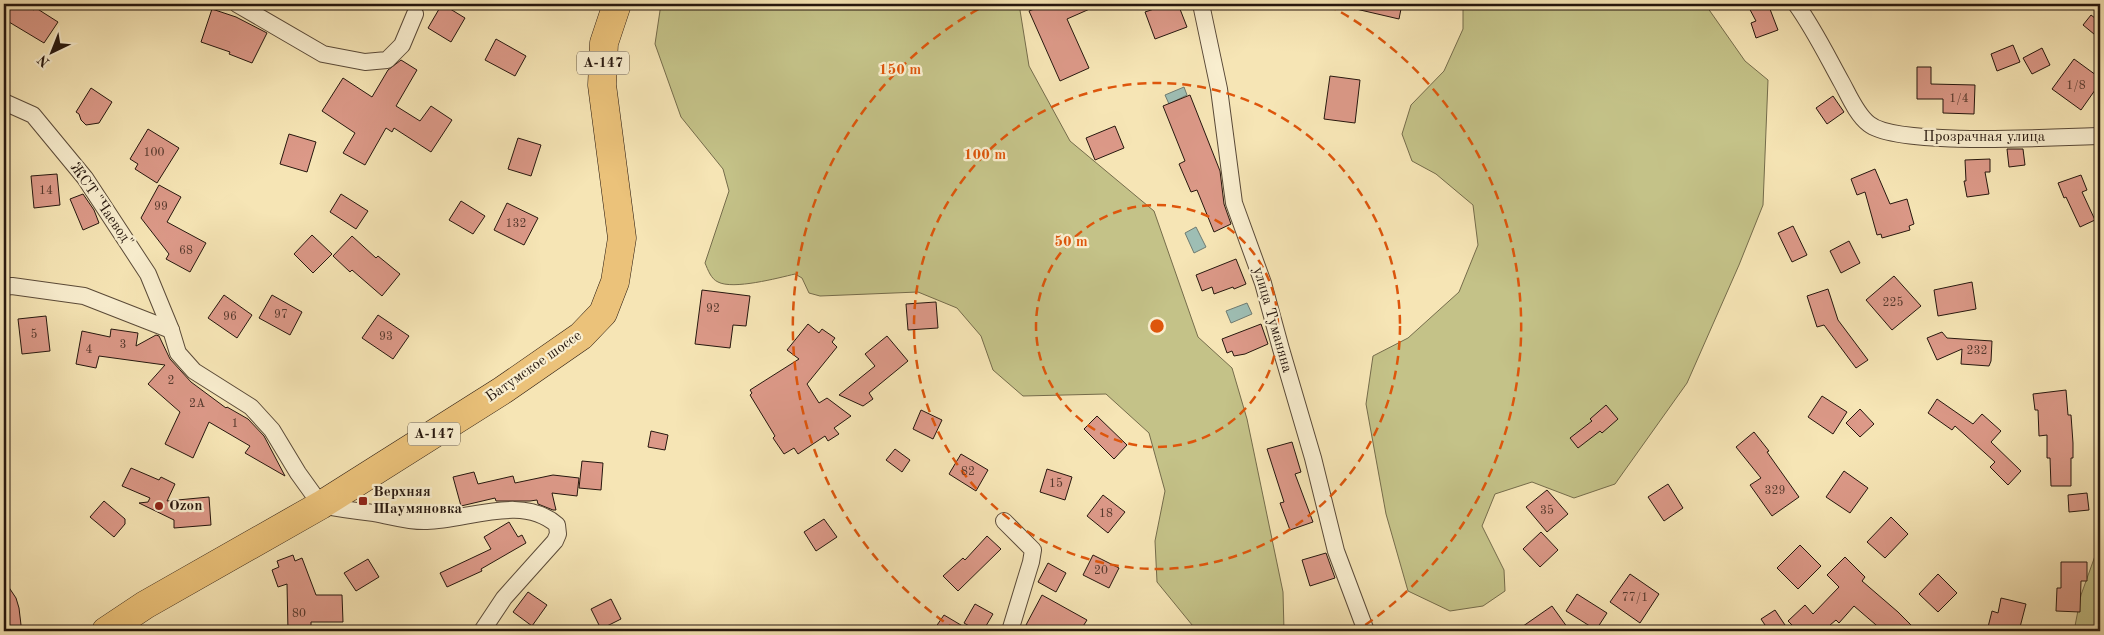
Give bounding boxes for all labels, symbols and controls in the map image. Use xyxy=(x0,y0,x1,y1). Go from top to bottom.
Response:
north arrow xyxy=(28,28,78,78)
text: N xyxy=(35,52,53,70)
road number: А-147 xyxy=(577,52,629,74)
text: 150 m xyxy=(879,63,921,78)
house number: 1/8 xyxy=(2066,80,2086,92)
house number: 1/4 xyxy=(1949,93,1969,105)
street label: Прозрачная улица xyxy=(1923,130,2046,145)
house number: 100 xyxy=(144,147,164,159)
text: 100 m xyxy=(964,148,1006,163)
street label: ЖСТ "Чаевод" xyxy=(67,160,135,250)
house number: 14 xyxy=(39,185,53,197)
house number: 99 xyxy=(154,201,168,213)
house number: 132 xyxy=(506,218,526,230)
text: 50 m xyxy=(1054,235,1088,250)
house number: 68 xyxy=(179,245,193,257)
street label: улица Туманяна xyxy=(1250,266,1294,375)
house number: 225 xyxy=(1883,296,1903,309)
house number: 92 xyxy=(706,303,720,315)
house number: 97 xyxy=(274,309,288,321)
house number: 96 xyxy=(223,311,237,323)
centre of rings xyxy=(1148,317,1166,335)
house number: 5 xyxy=(31,328,38,341)
street label: Батумское шоссе xyxy=(483,328,585,406)
house number: 93 xyxy=(379,331,393,343)
house number: 3 xyxy=(120,339,126,351)
house number: 4 xyxy=(86,344,93,356)
house number: 232 xyxy=(1967,345,1987,357)
house number: 2 xyxy=(168,375,174,387)
house number: 2А xyxy=(189,398,205,410)
house number: 1 xyxy=(232,418,238,430)
road number: А-147 xyxy=(408,422,460,446)
house number: 82 xyxy=(961,466,975,478)
house number: 15 xyxy=(1049,477,1063,490)
place label: Верхняя Шаумяновка xyxy=(373,485,463,517)
house number: 329 xyxy=(1765,485,1785,497)
marker: Верхняя Шаумяновка xyxy=(357,495,369,507)
place label: Ozon xyxy=(169,499,202,514)
marker: Ozon xyxy=(153,500,165,512)
house number: 35 xyxy=(1540,504,1554,517)
house number: 18 xyxy=(1099,508,1113,520)
house number: 20 xyxy=(1094,565,1108,577)
house number: 77/1 xyxy=(1622,592,1648,604)
house number: 80 xyxy=(292,608,306,620)

